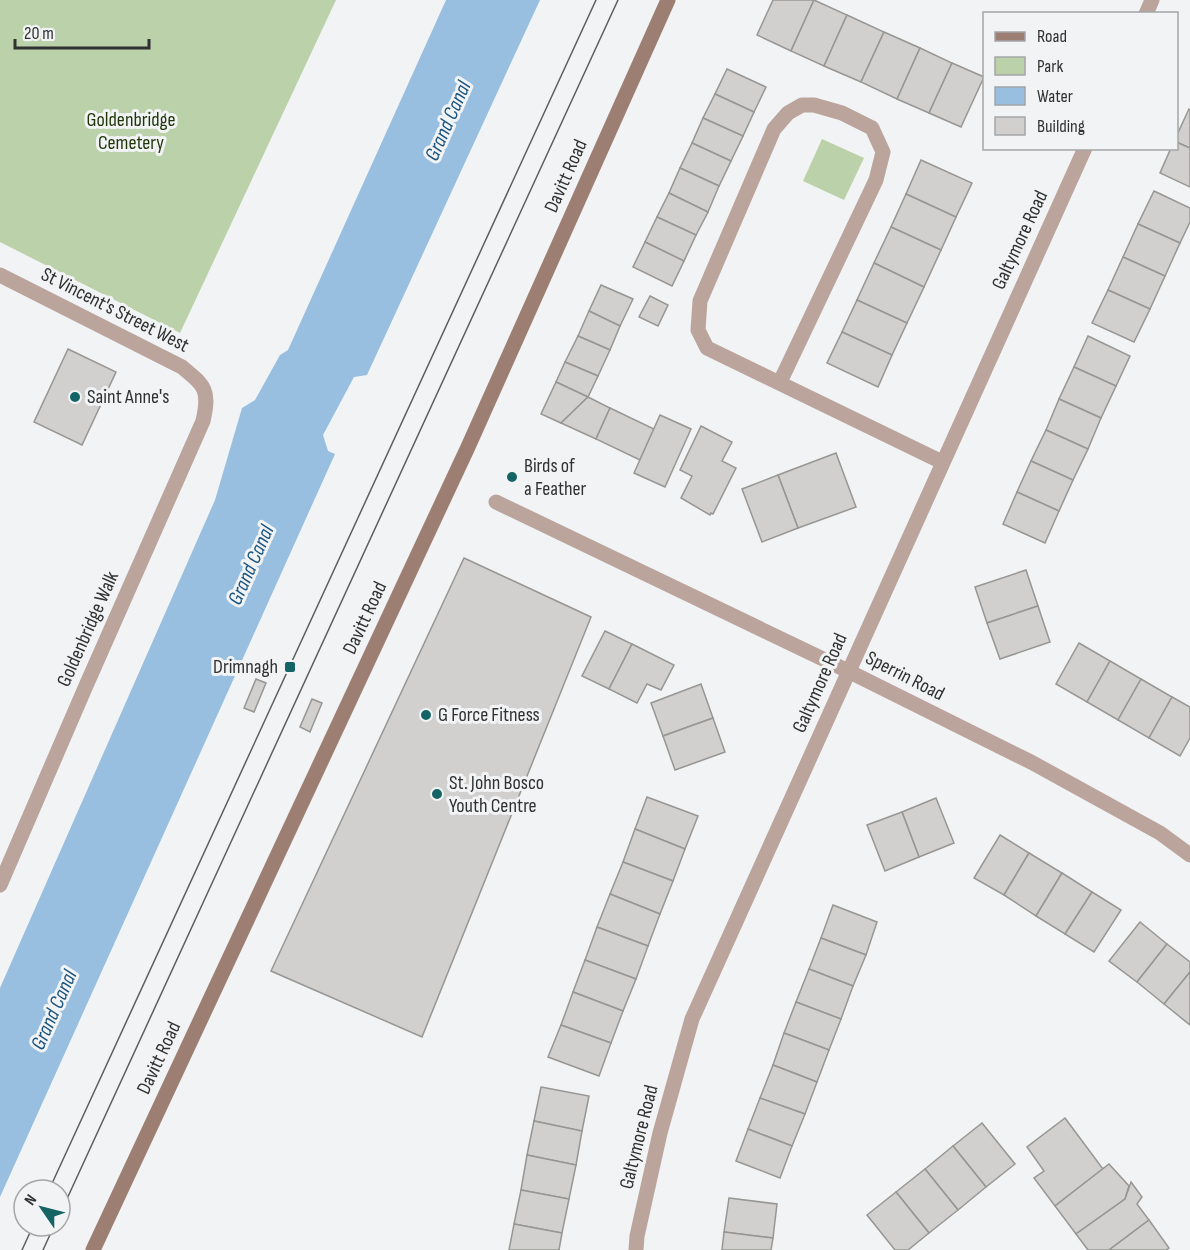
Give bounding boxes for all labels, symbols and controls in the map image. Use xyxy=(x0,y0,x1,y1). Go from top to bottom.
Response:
scale bar xyxy=(15,12,148,50)
legend xyxy=(983,12,1178,150)
text: 20 m xyxy=(24,23,54,44)
text: Road xyxy=(1037,26,1067,47)
text: Park xyxy=(1037,56,1063,77)
water label: Grand Canal xyxy=(419,76,477,165)
text: Water xyxy=(1037,86,1073,107)
park label: Goldenbridge Cemetery xyxy=(86,108,176,155)
text: Building xyxy=(1037,116,1085,137)
street label: Davitt Road xyxy=(539,136,593,216)
street label: Galtymore Road xyxy=(987,187,1053,293)
street label: St Vincent's Street West xyxy=(37,262,193,358)
place label: Saint Anne's xyxy=(87,385,169,409)
marker: Saint Anne's xyxy=(68,390,82,404)
place label: Birds of a Feather xyxy=(524,454,587,501)
marker: Birds of a Feather xyxy=(505,470,519,484)
water label: Grand Canal xyxy=(222,520,280,609)
street label: Goldenbridge Walk xyxy=(52,567,124,690)
street label: Davitt Road xyxy=(338,578,392,658)
street label: Galtymore Road xyxy=(787,630,853,736)
street label: Sperrin Road xyxy=(862,646,948,706)
place label: Drimnagh xyxy=(213,655,278,679)
marker: Drimnagh xyxy=(283,660,297,674)
place label: G Force Fitness xyxy=(438,703,540,727)
marker: G Force Fitness xyxy=(419,708,433,722)
place label: St. John Bosco Youth Centre xyxy=(449,771,544,818)
marker: St. John Bosco Youth Centre xyxy=(430,787,444,801)
water label: Grand Canal xyxy=(25,965,83,1054)
street label: Davitt Road xyxy=(132,1018,186,1098)
street label: Galtymore Road xyxy=(615,1083,663,1191)
north arrow xyxy=(12,1178,72,1238)
text: N xyxy=(21,1191,41,1209)

